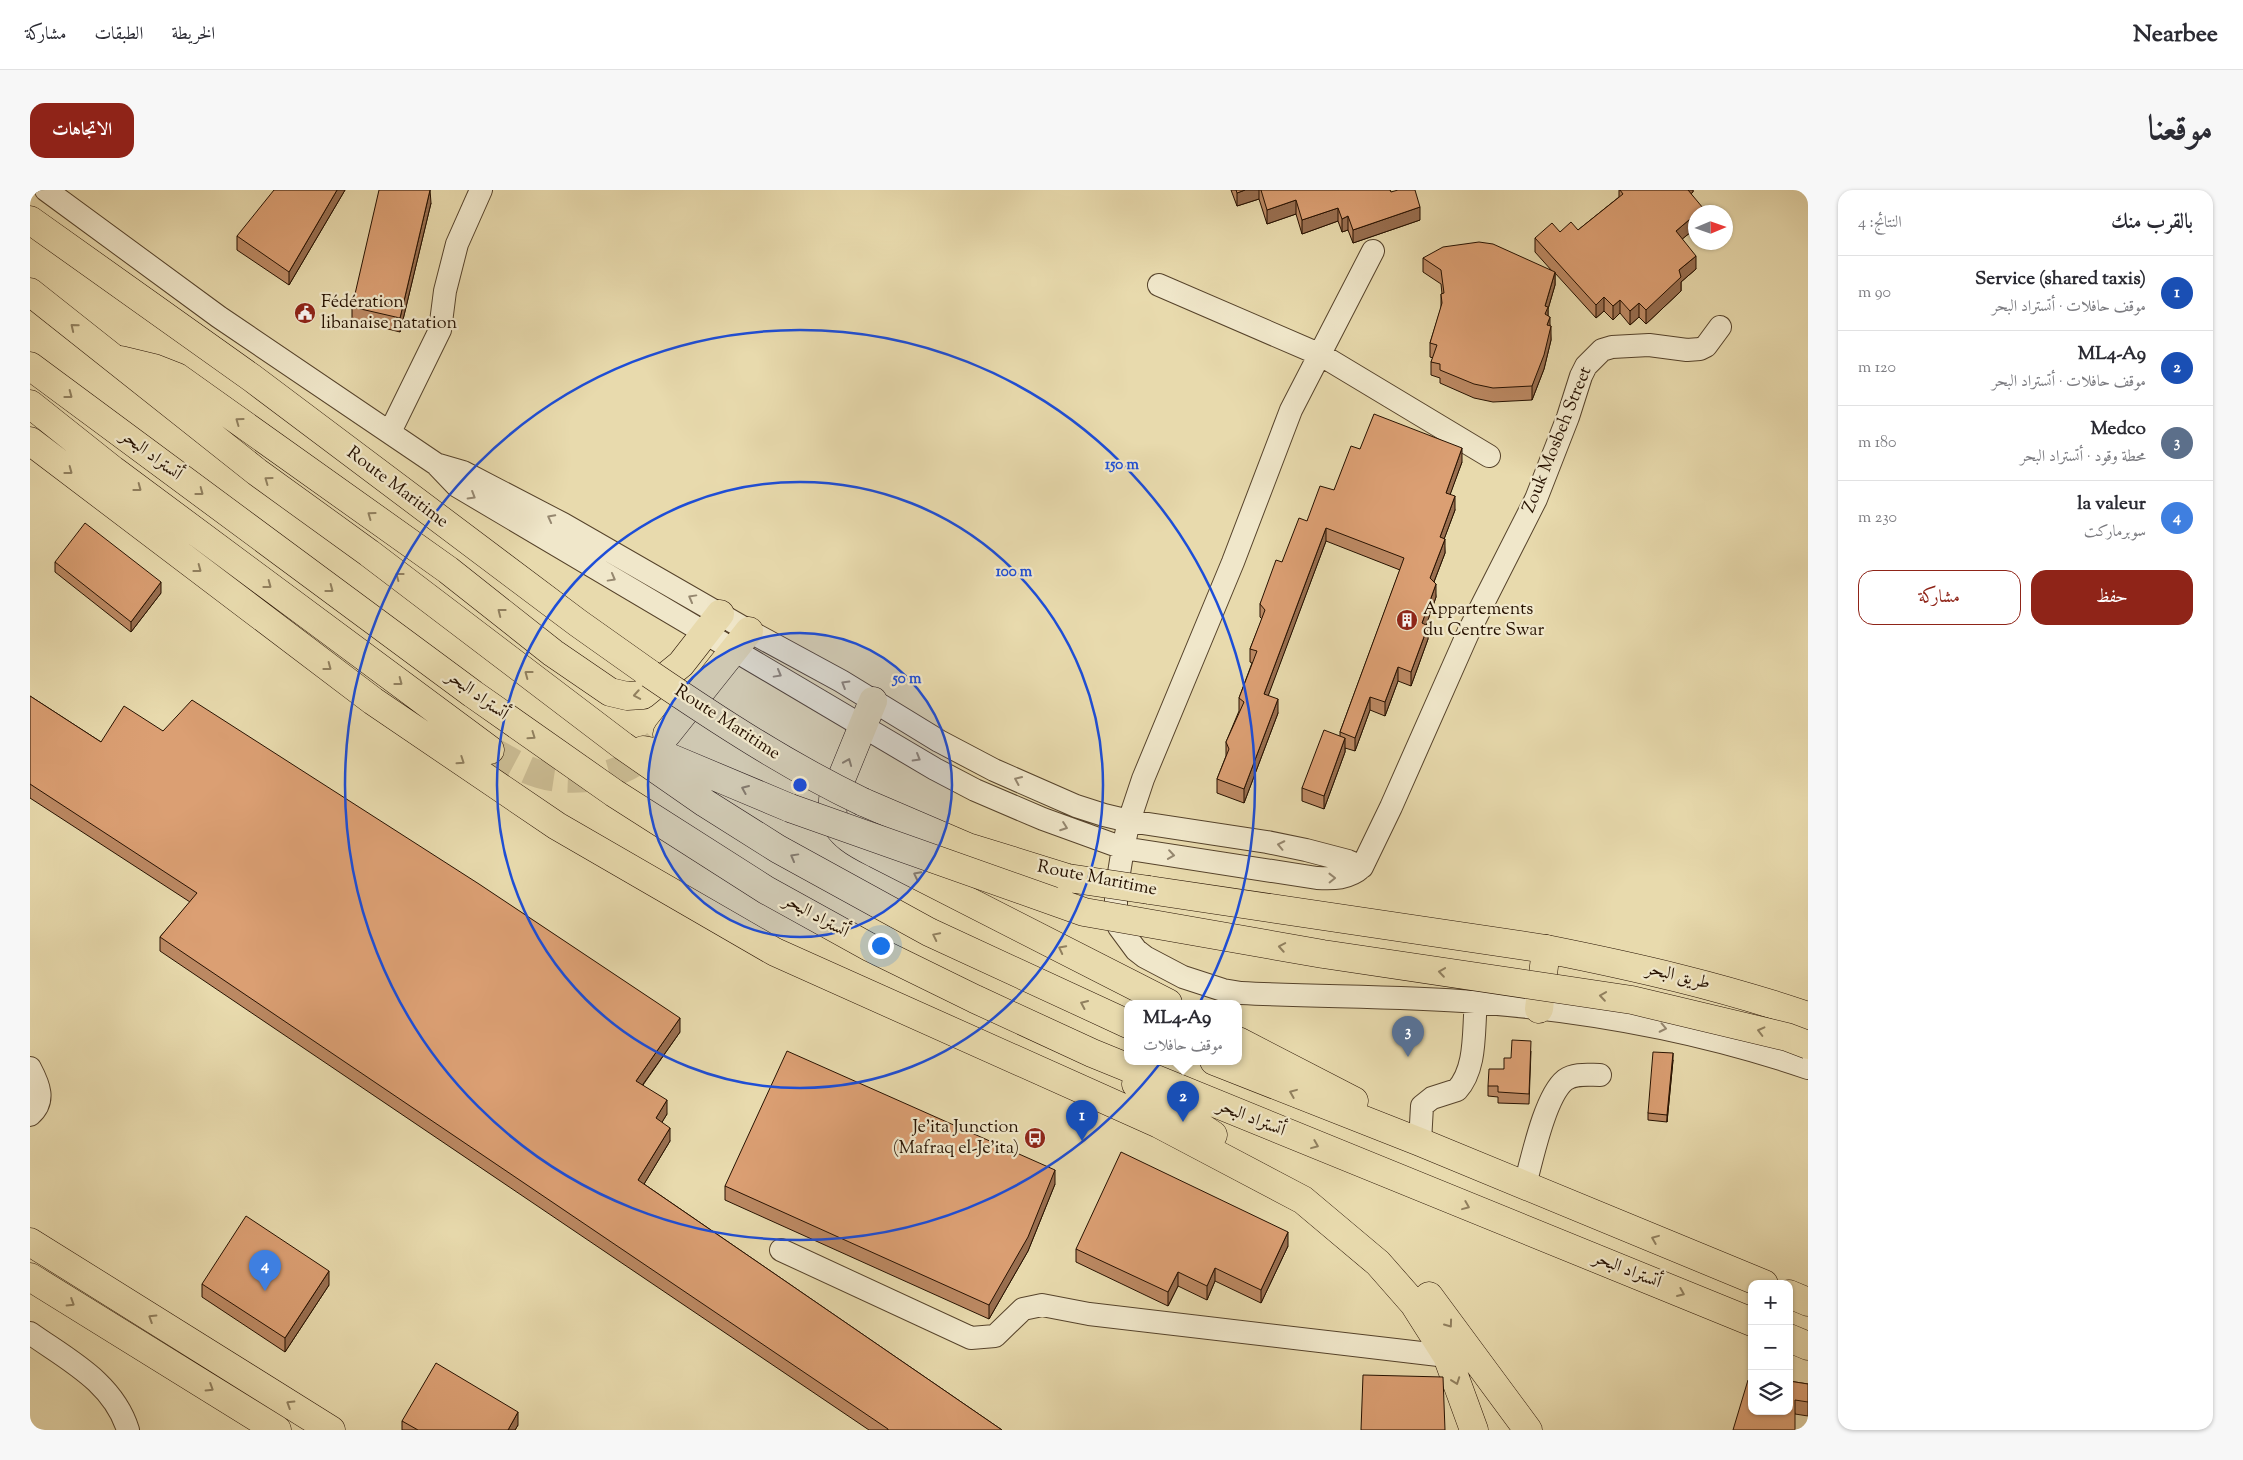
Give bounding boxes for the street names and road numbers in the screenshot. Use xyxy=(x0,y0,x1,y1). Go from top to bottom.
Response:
street label: Zouk Mosbeh Street xyxy=(1517,363,1599,517)
street label: أتستراد البحر xyxy=(113,421,189,488)
street label: Route Maritime xyxy=(341,441,453,535)
street label: أتستراد البحر xyxy=(439,662,515,728)
street label: Route Maritime xyxy=(669,679,785,767)
street label: Route Maritime xyxy=(1035,855,1159,903)
street label: أتستراد البحر xyxy=(777,886,855,946)
street label: طريق البحر xyxy=(1641,956,1713,998)
street label: أتستراد البحر xyxy=(1211,1091,1290,1145)
street label: أتستراد البحر xyxy=(1587,1243,1666,1297)

